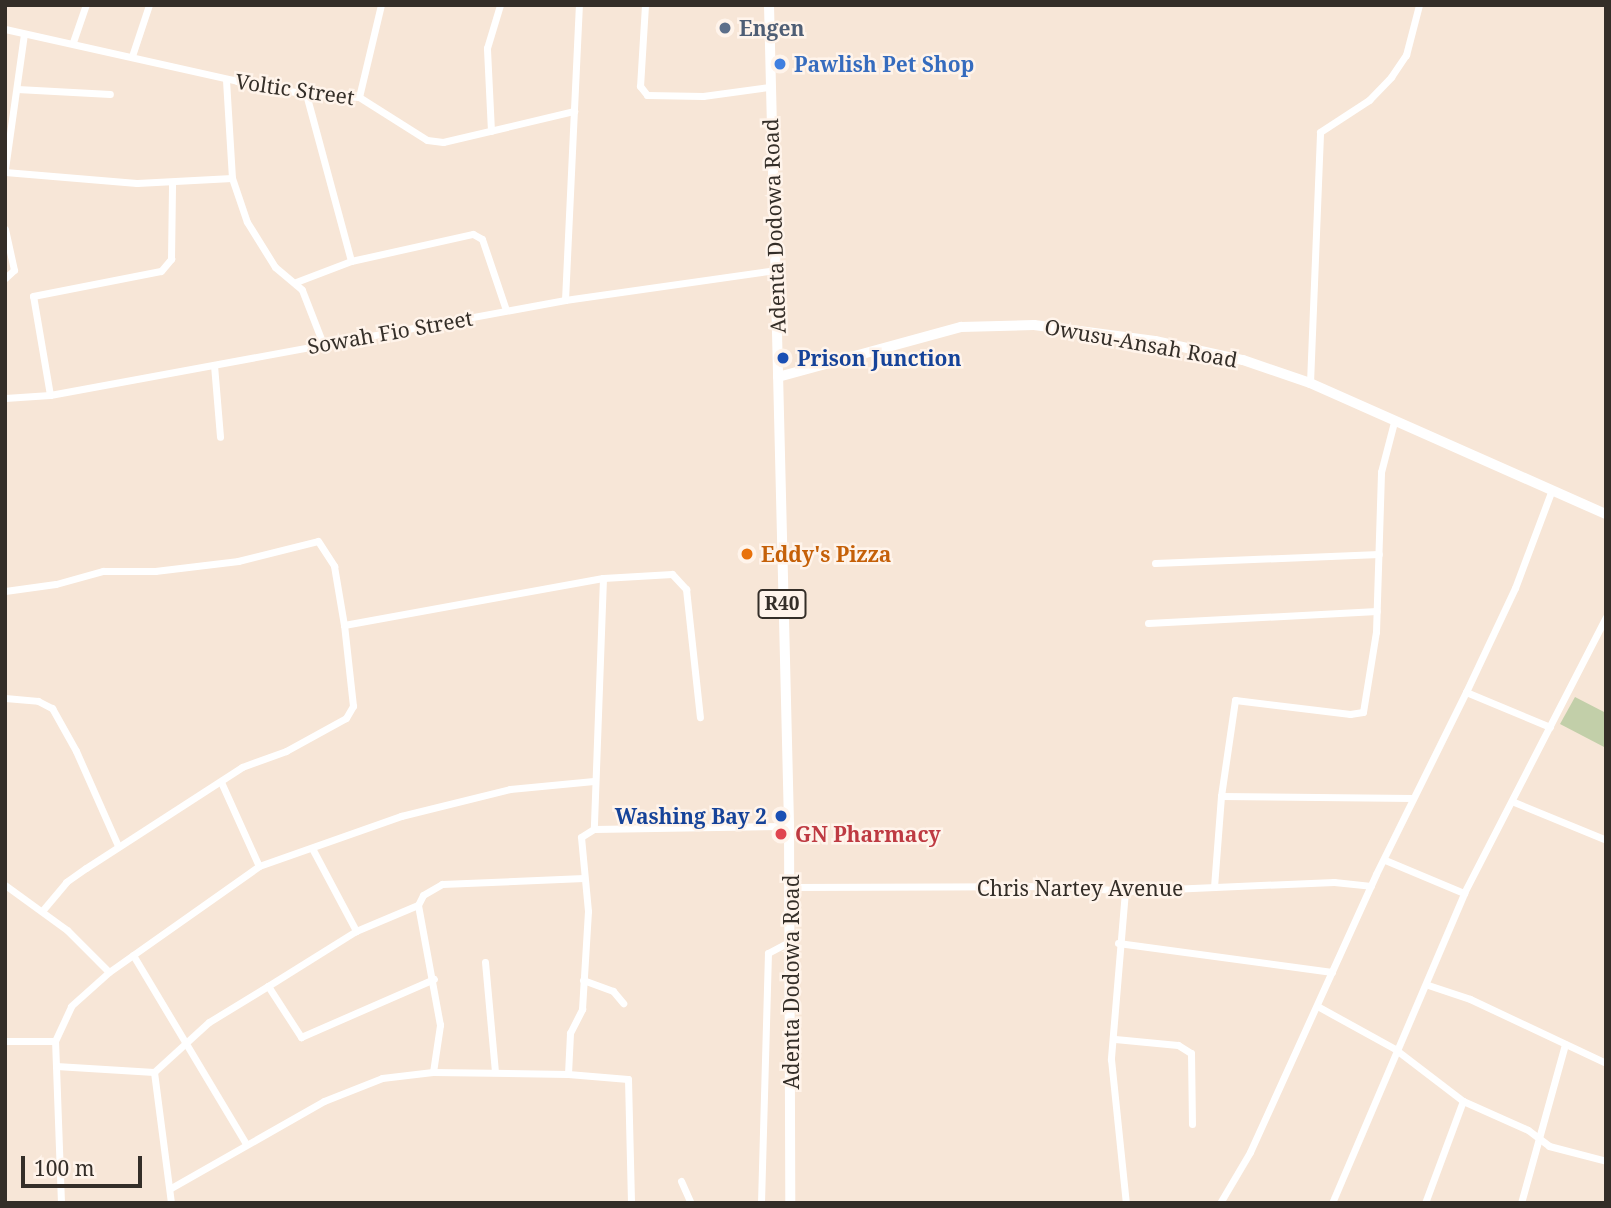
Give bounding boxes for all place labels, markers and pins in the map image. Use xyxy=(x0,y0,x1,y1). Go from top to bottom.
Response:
place label: Engen xyxy=(739,15,804,41)
marker: Engen xyxy=(717,20,733,36)
place label: Pawlish Pet Shop xyxy=(794,51,974,77)
marker: Pawlish Pet Shop xyxy=(772,56,788,72)
place label: Prison Junction xyxy=(797,345,961,371)
marker: Prison Junction xyxy=(775,350,791,366)
place label: Eddy's Pizza xyxy=(761,541,891,567)
marker: Eddy's Pizza xyxy=(739,546,755,562)
place label: Washing Bay 2 xyxy=(615,803,767,829)
marker: Washing Bay 2 xyxy=(773,808,789,824)
place label: GN Pharmacy xyxy=(795,821,941,847)
marker: GN Pharmacy xyxy=(773,826,789,842)

